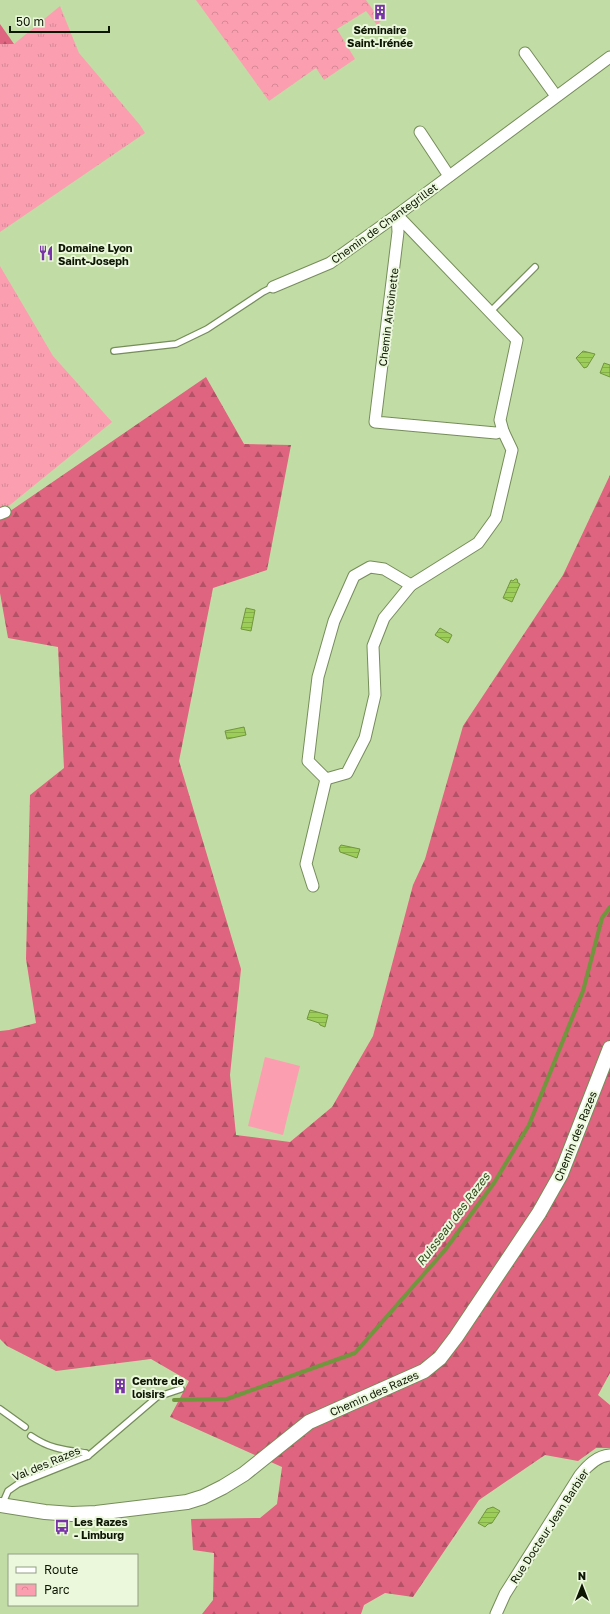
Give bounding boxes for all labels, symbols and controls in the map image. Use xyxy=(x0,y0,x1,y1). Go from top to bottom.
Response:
building icon: Séminaire Saint-Irénée xyxy=(371,3,389,21)
scale bar xyxy=(10,8,109,34)
text: 50 m xyxy=(16,14,44,29)
place label: Séminaire Saint-Irénée xyxy=(347,23,413,49)
street label: Chemin de Chantegrillet xyxy=(328,180,440,266)
place label: Domaine Lyon Saint-Joseph xyxy=(58,241,133,267)
restaurant icon: Domaine Lyon Saint-Joseph xyxy=(37,244,55,262)
street label: Chemin Antoinette xyxy=(376,267,400,367)
street label: Chemin des Razes xyxy=(551,1089,599,1183)
water label: Ruisseau des Razes xyxy=(413,1169,493,1269)
street label: Chemin des Razes xyxy=(328,1367,421,1418)
place label: Centre de loisirs xyxy=(132,1374,184,1400)
building icon: Centre de loisirs xyxy=(111,1377,129,1395)
street label: Val des Razes xyxy=(10,1443,82,1483)
street label: Rue Docteur Jean Barbier xyxy=(507,1466,591,1586)
place label: Les Razes - Limburg xyxy=(74,1515,128,1541)
bus stop icon: Les Razes - Limburg xyxy=(53,1518,71,1536)
legend xyxy=(8,1554,138,1606)
text: Route xyxy=(44,1562,78,1577)
north arrow xyxy=(562,1566,602,1606)
text: N xyxy=(578,1569,586,1582)
text: Parc xyxy=(44,1582,70,1597)

